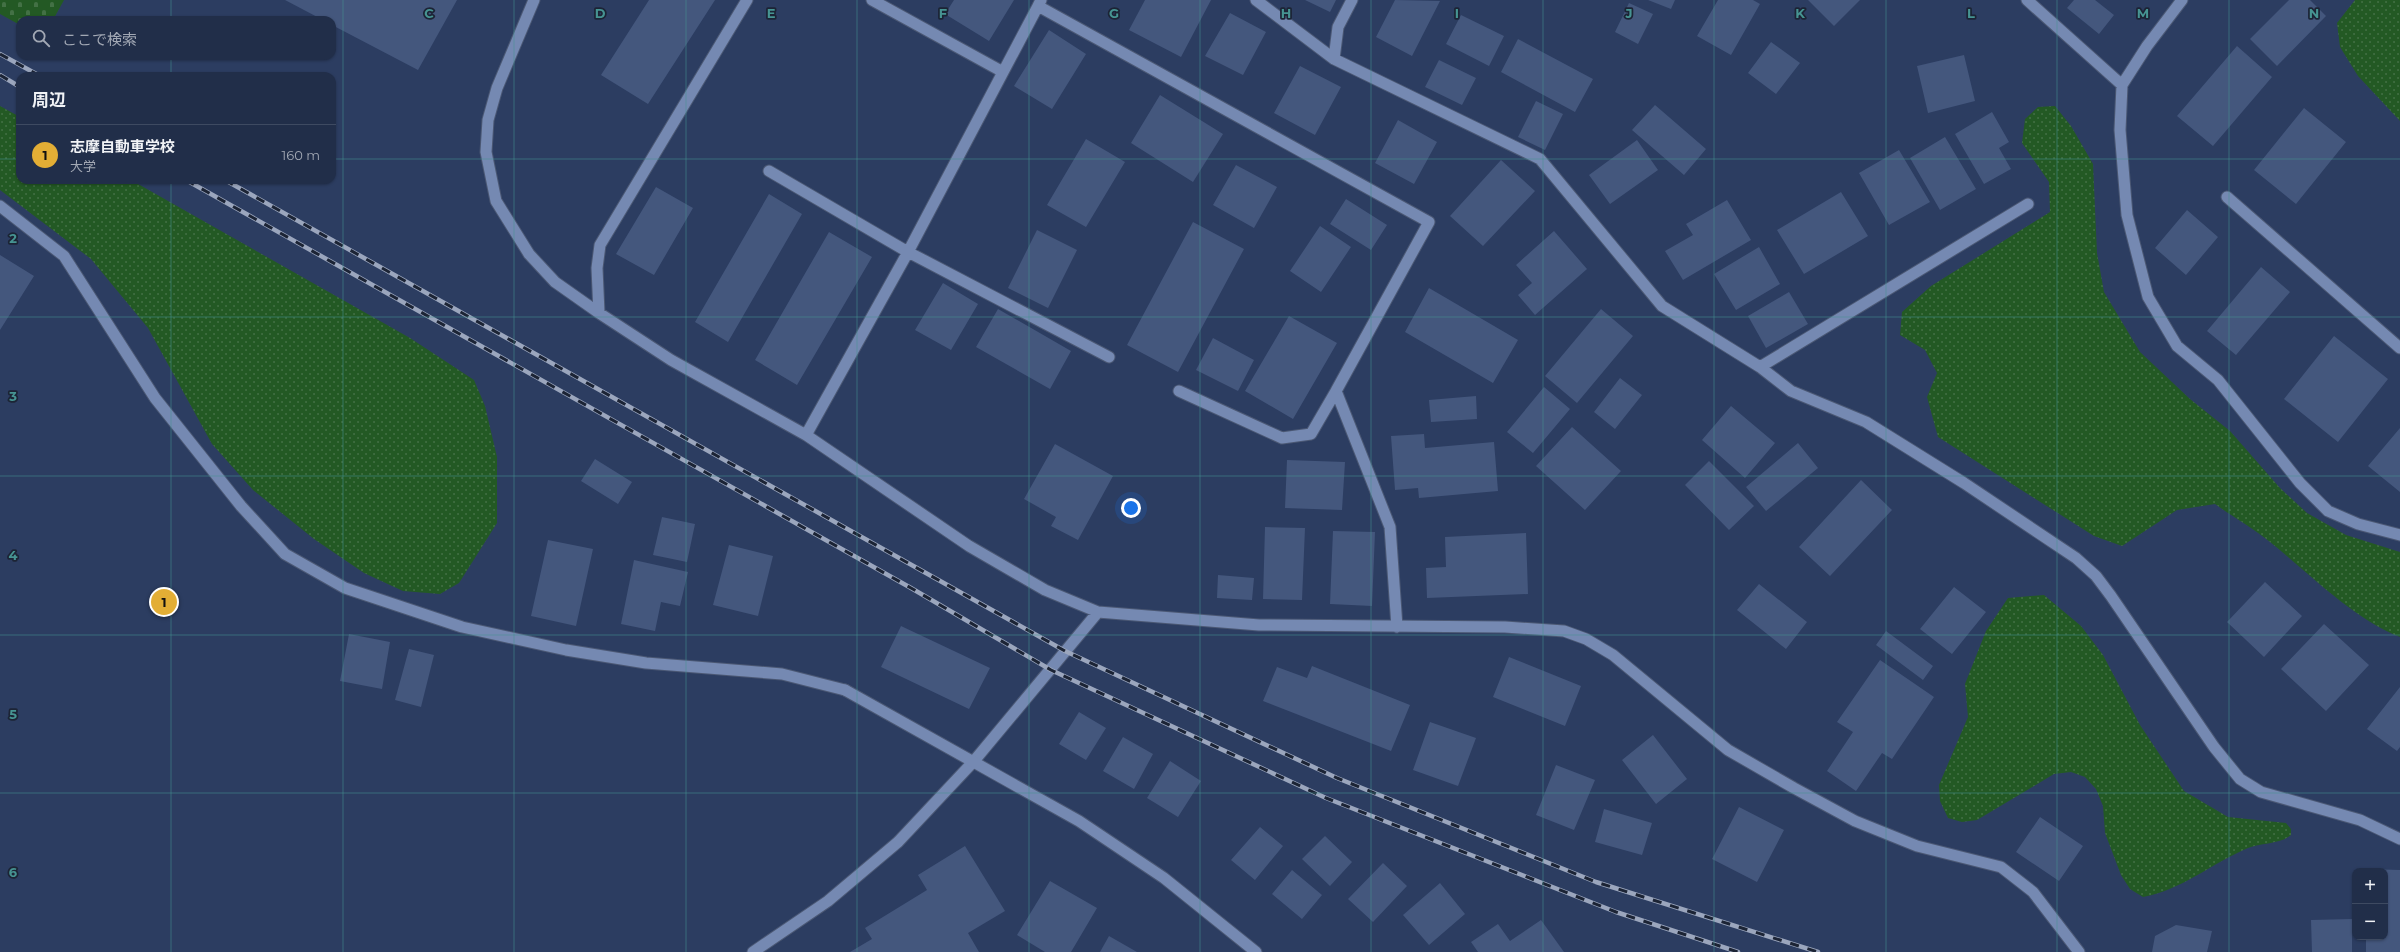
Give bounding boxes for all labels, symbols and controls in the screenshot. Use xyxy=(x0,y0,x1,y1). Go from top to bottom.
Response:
text: C xyxy=(424,5,434,21)
text: D xyxy=(595,5,606,21)
text: E xyxy=(767,5,776,21)
text: F xyxy=(939,5,947,21)
text: G xyxy=(1109,5,1119,21)
text: H xyxy=(1281,5,1291,21)
text: I xyxy=(1455,5,1459,21)
text: J xyxy=(1624,5,1633,21)
text: K xyxy=(1795,5,1805,21)
text: L xyxy=(1967,5,1975,21)
text: M xyxy=(2137,5,2149,21)
text: N xyxy=(2309,5,2319,21)
search box xyxy=(16,16,336,60)
icon: search xyxy=(30,27,52,49)
text: ここで検索 xyxy=(62,30,137,49)
text: 周辺 xyxy=(32,90,66,110)
text: 志摩自動車学校 xyxy=(70,137,175,156)
text: 1 xyxy=(42,147,48,163)
text: 160 m xyxy=(282,147,320,163)
text: 大学 xyxy=(70,158,96,174)
text: 2 xyxy=(9,230,17,246)
text: 3 xyxy=(8,388,17,404)
your location xyxy=(1121,498,1141,518)
text: 4 xyxy=(9,547,18,563)
pin: 1 xyxy=(151,587,177,617)
text: 5 xyxy=(9,706,17,722)
text: 6 xyxy=(9,864,18,880)
map controls xyxy=(2352,868,2388,940)
button: + xyxy=(2352,868,2388,904)
button: − xyxy=(2352,904,2388,940)

